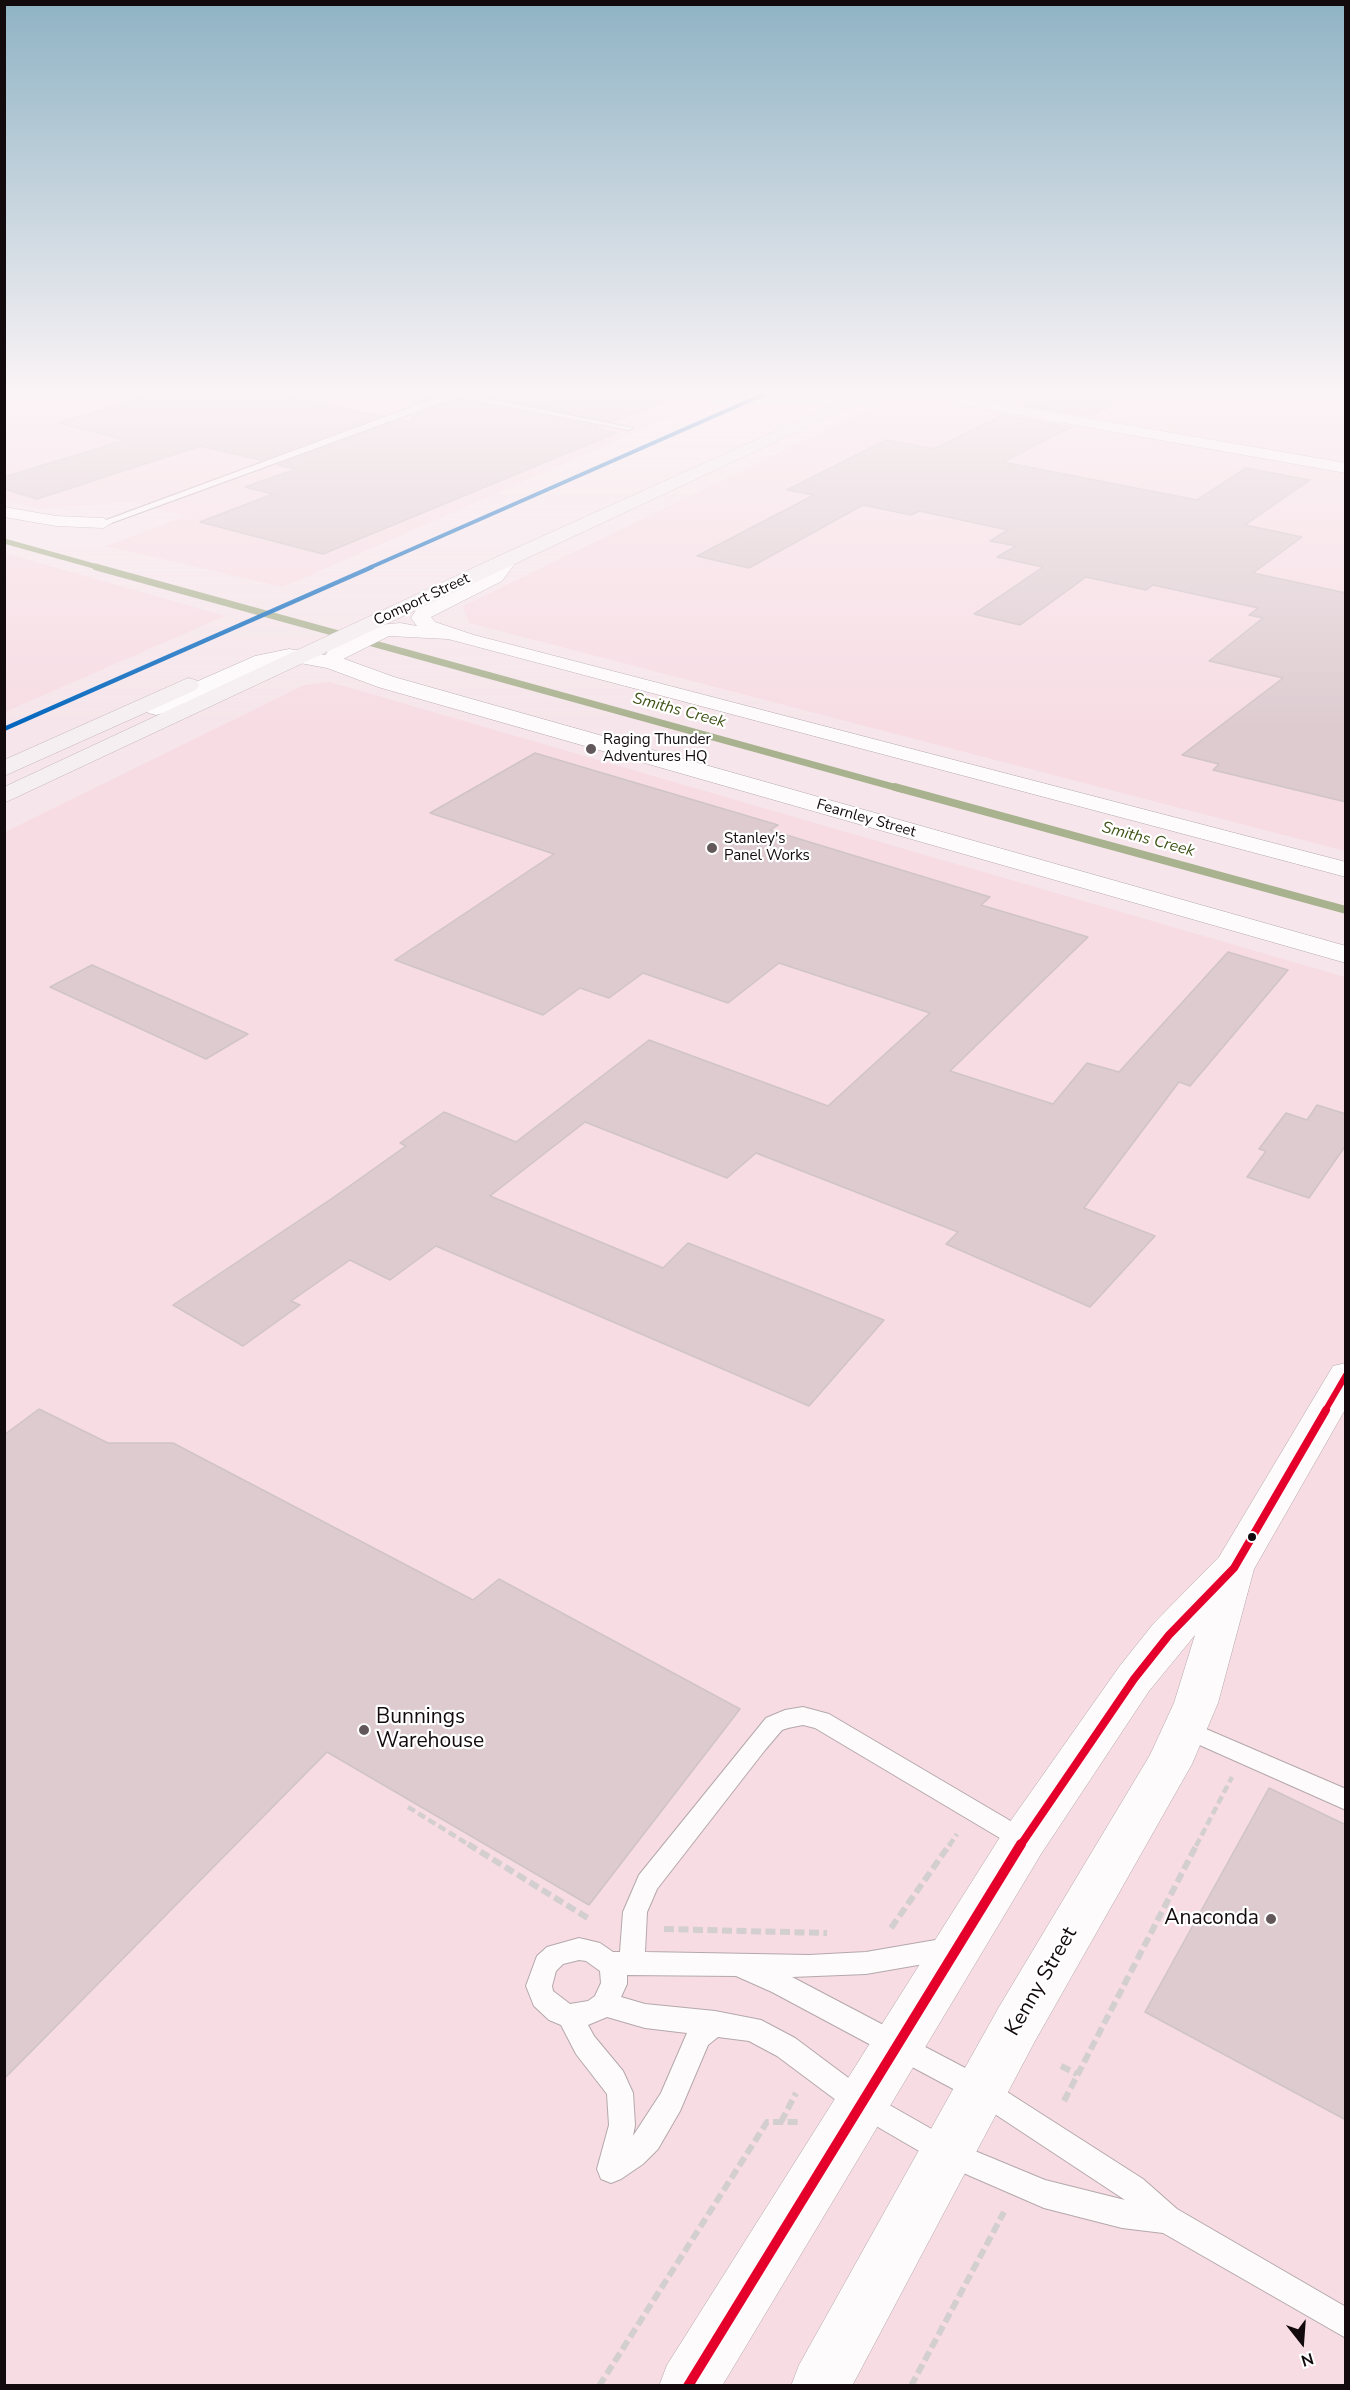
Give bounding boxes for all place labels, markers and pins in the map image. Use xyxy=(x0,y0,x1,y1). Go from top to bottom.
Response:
place label: Raging Thunder Adventures HQ xyxy=(603,731,711,766)
marker: Raging Thunder Adventures HQ xyxy=(584,742,598,756)
place label: Stanley's Panel Works xyxy=(724,830,810,865)
marker: Stanley's Panel Works xyxy=(705,841,719,855)
unlabelled marker xyxy=(1246,1531,1258,1543)
place label: Bunnings Warehouse xyxy=(376,1705,484,1755)
marker: Bunnings Warehouse xyxy=(357,1723,371,1737)
place label: Anaconda xyxy=(1164,1906,1259,1932)
marker: Anaconda xyxy=(1264,1912,1278,1926)

